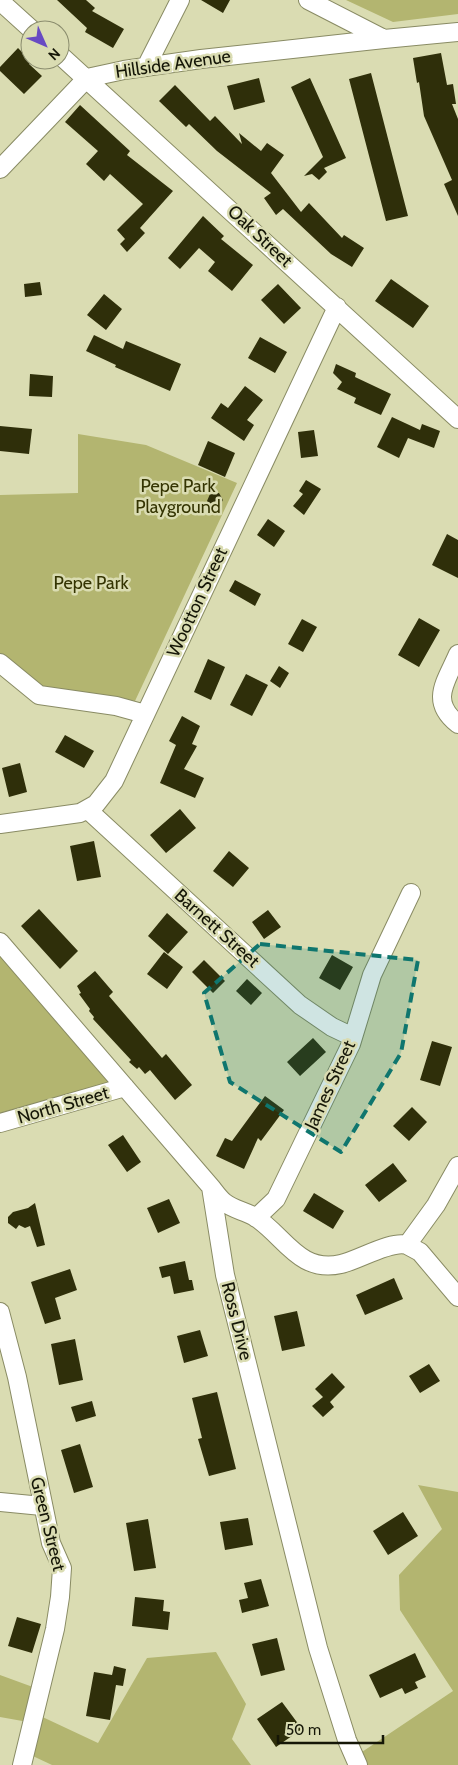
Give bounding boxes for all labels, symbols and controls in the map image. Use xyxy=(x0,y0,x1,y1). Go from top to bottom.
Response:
north arrow xyxy=(20,20,70,70)
text: N xyxy=(44,44,64,64)
street label: Hillside Avenue xyxy=(114,45,232,83)
street label: Oak Street xyxy=(223,200,297,272)
park label: Pepe Park Playground xyxy=(135,475,221,518)
street label: Wootton Street xyxy=(162,544,232,660)
park label: Pepe Park xyxy=(53,572,129,594)
street label: Barnett Street xyxy=(170,884,264,972)
street label: James Street xyxy=(299,1037,360,1134)
street label: North Street xyxy=(15,1081,111,1129)
street label: Ross Drive xyxy=(217,1280,257,1362)
street label: Green Street xyxy=(26,1475,70,1573)
scale bar xyxy=(278,1712,383,1744)
text: 50 m xyxy=(286,1721,321,1739)

